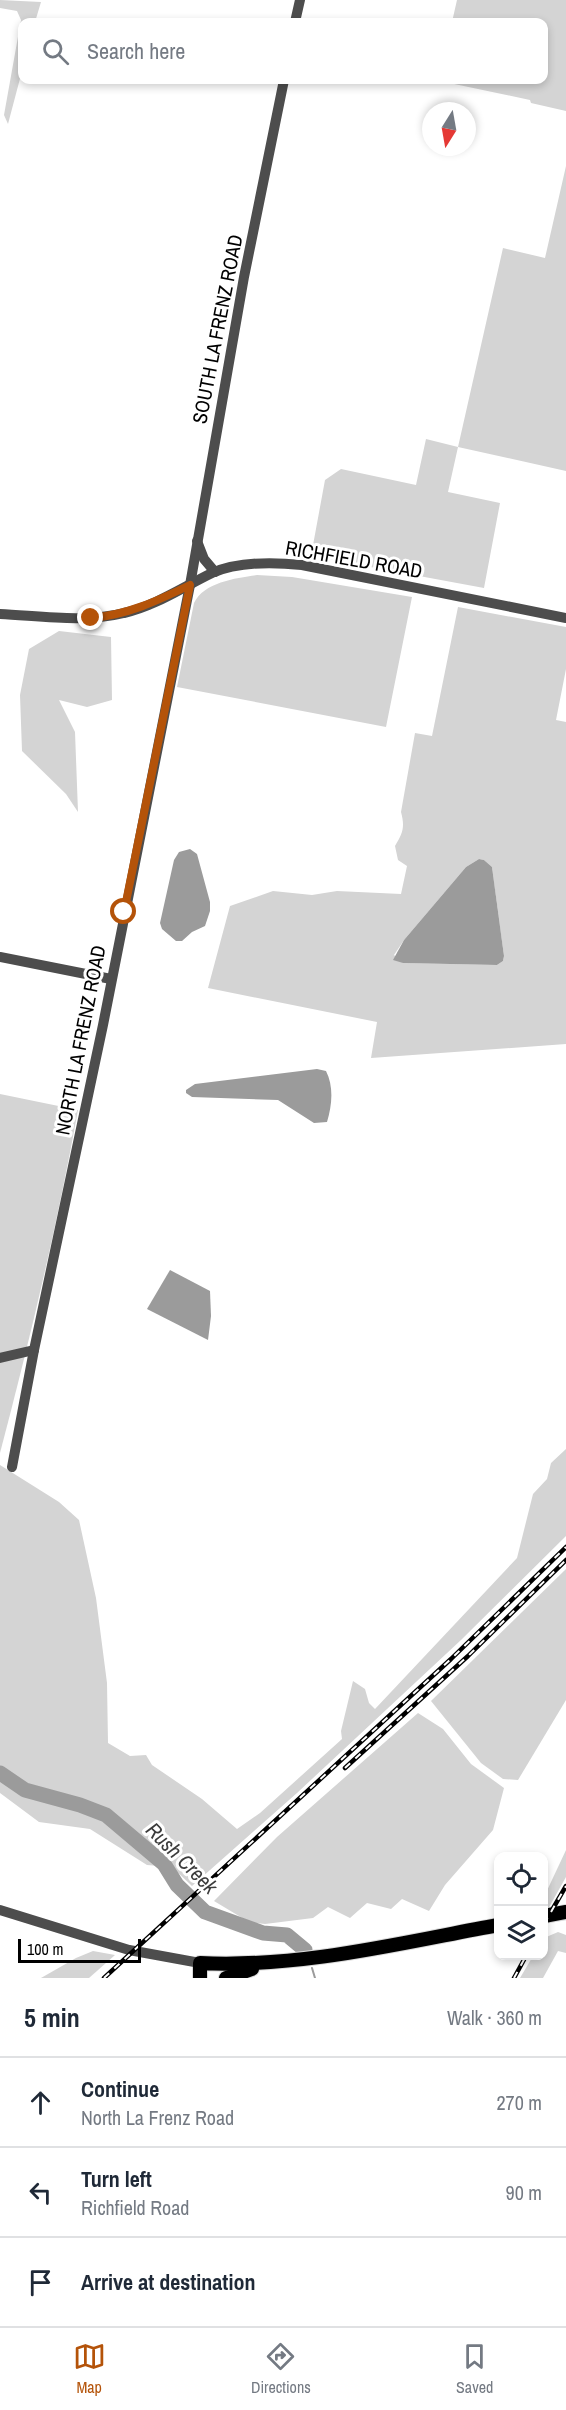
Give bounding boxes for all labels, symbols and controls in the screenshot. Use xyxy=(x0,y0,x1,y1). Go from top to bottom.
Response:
search box xyxy=(18,18,548,84)
icon: search xyxy=(39,35,72,68)
text: Search here xyxy=(87,36,185,66)
north arrow xyxy=(422,102,476,156)
street label: SOUTH LA FRENZ ROAD xyxy=(185,232,249,426)
street label: RICHFIELD ROAD xyxy=(283,534,425,584)
route end xyxy=(77,604,103,630)
route start xyxy=(110,898,136,924)
street label: NORTH LA FRENZ ROAD xyxy=(48,943,112,1137)
water label: Rush Creek xyxy=(140,1816,225,1901)
map controls xyxy=(494,1852,548,1960)
button: locate xyxy=(494,1852,548,1906)
button: layers xyxy=(494,1906,548,1960)
scale bar xyxy=(18,1936,141,1964)
text: 100 m xyxy=(27,1938,63,1960)
text: 5 min xyxy=(24,2000,80,2035)
text: Walk · 360 m xyxy=(447,2004,542,2031)
text: Continue xyxy=(81,2074,159,2104)
icon: ahead xyxy=(24,2086,57,2119)
text: 270 m xyxy=(496,2089,542,2116)
text: North La Frenz Road xyxy=(81,2104,234,2131)
text: Turn left xyxy=(81,2164,152,2194)
icon: left xyxy=(24,2176,57,2209)
text: 90 m xyxy=(506,2179,542,2206)
text: Richfield Road xyxy=(81,2194,189,2221)
icon: arrive xyxy=(24,2266,57,2299)
text: Arrive at destination xyxy=(81,2267,255,2297)
tab: Map xyxy=(73,2340,106,2398)
tab: Directions xyxy=(251,2340,311,2398)
tab: Saved xyxy=(456,2340,493,2398)

